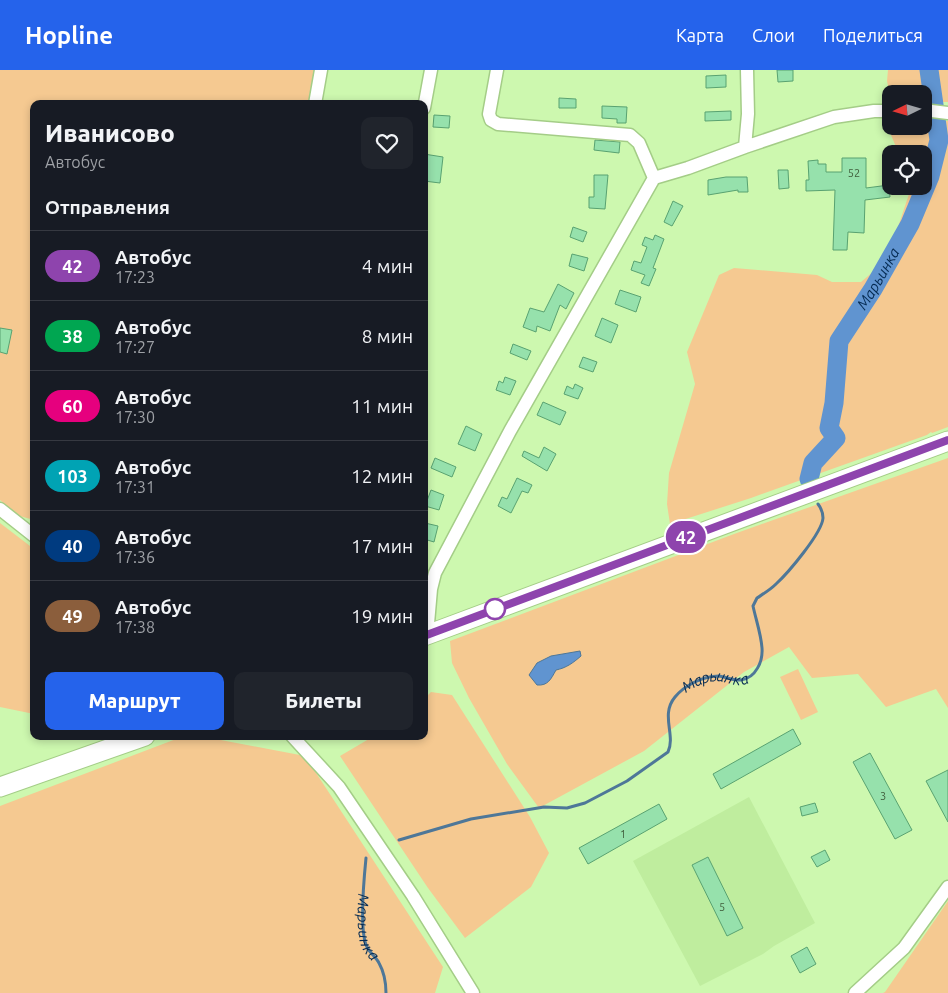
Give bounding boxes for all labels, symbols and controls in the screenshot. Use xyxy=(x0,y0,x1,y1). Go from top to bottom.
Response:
text: Hopline xyxy=(25,22,113,49)
text: Карта xyxy=(676,25,724,45)
text: Слои xyxy=(752,25,795,45)
text: Поделиться xyxy=(823,25,923,45)
north arrow xyxy=(882,85,932,135)
map controls xyxy=(882,85,932,195)
button: heart xyxy=(361,117,413,169)
text: Иванисово xyxy=(45,120,175,147)
button: locate xyxy=(882,145,932,195)
text: Автобус xyxy=(45,153,105,171)
house number: 52 xyxy=(848,167,860,179)
text: Отправления xyxy=(45,196,170,218)
water label: Марьинка xyxy=(853,245,903,312)
text: Автобус xyxy=(115,246,191,268)
text: 4 мин xyxy=(362,255,413,277)
text: 42 xyxy=(62,256,83,276)
text: 17:23 xyxy=(115,268,155,286)
text: Автобус xyxy=(115,316,191,338)
text: 8 мин xyxy=(362,325,413,347)
text: 38 xyxy=(62,326,83,346)
text: 17:27 xyxy=(115,338,155,356)
text: Автобус xyxy=(115,386,191,408)
text: 11 мин xyxy=(351,395,413,417)
text: 60 xyxy=(62,396,83,416)
text: 17:30 xyxy=(115,408,155,426)
text: Автобус xyxy=(115,456,191,478)
text: 12 мин xyxy=(351,465,413,487)
text: 103 xyxy=(57,466,88,486)
text: 17:31 xyxy=(115,478,155,496)
line badge: 42 xyxy=(664,521,708,553)
text: Автобус xyxy=(115,526,191,548)
text: 42 xyxy=(676,527,696,547)
text: 17 мин xyxy=(351,535,413,557)
text: 40 xyxy=(62,536,83,556)
text: 17:36 xyxy=(115,548,155,566)
text: Автобус xyxy=(115,596,191,618)
unlabelled marker xyxy=(484,598,506,620)
text: 19 мин xyxy=(351,605,413,627)
text: 49 xyxy=(62,606,83,626)
text: 17:38 xyxy=(115,618,155,636)
water label: Марьинка xyxy=(678,667,751,696)
button: Маршрут xyxy=(45,672,224,730)
button: Билеты xyxy=(234,672,413,730)
house number: 3 xyxy=(880,790,886,802)
house number: 1 xyxy=(620,828,626,840)
water label: Марьинка xyxy=(355,893,383,964)
house number: 5 xyxy=(719,901,725,913)

